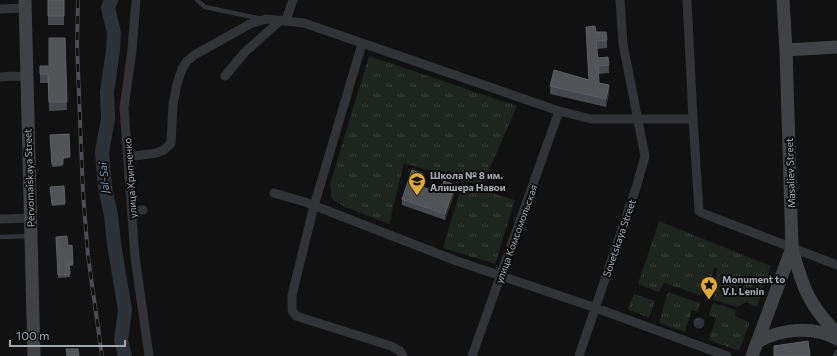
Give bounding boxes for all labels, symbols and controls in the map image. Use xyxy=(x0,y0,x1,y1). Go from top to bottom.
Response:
street label: Pervomaiskaya Street xyxy=(21,129,37,227)
street label: улица Хрипченко xyxy=(121,137,139,219)
street label: Masaliev Street xyxy=(783,138,797,208)
water label: Jal-Sai xyxy=(96,161,112,195)
place label: Школа № 8 им. Алишера Навои xyxy=(430,169,506,193)
school or university icon: Школа № 8 им. Алишера Навои xyxy=(407,171,427,196)
street label: улица Комсомольская xyxy=(493,183,539,285)
street label: Sovetskaya Street xyxy=(600,198,638,278)
place label: Monument to V.I. Lenin xyxy=(722,273,785,297)
place icon: Monument to V.I. Lenin xyxy=(699,275,719,300)
scale bar xyxy=(10,322,125,348)
text: 100 m xyxy=(16,328,50,342)

